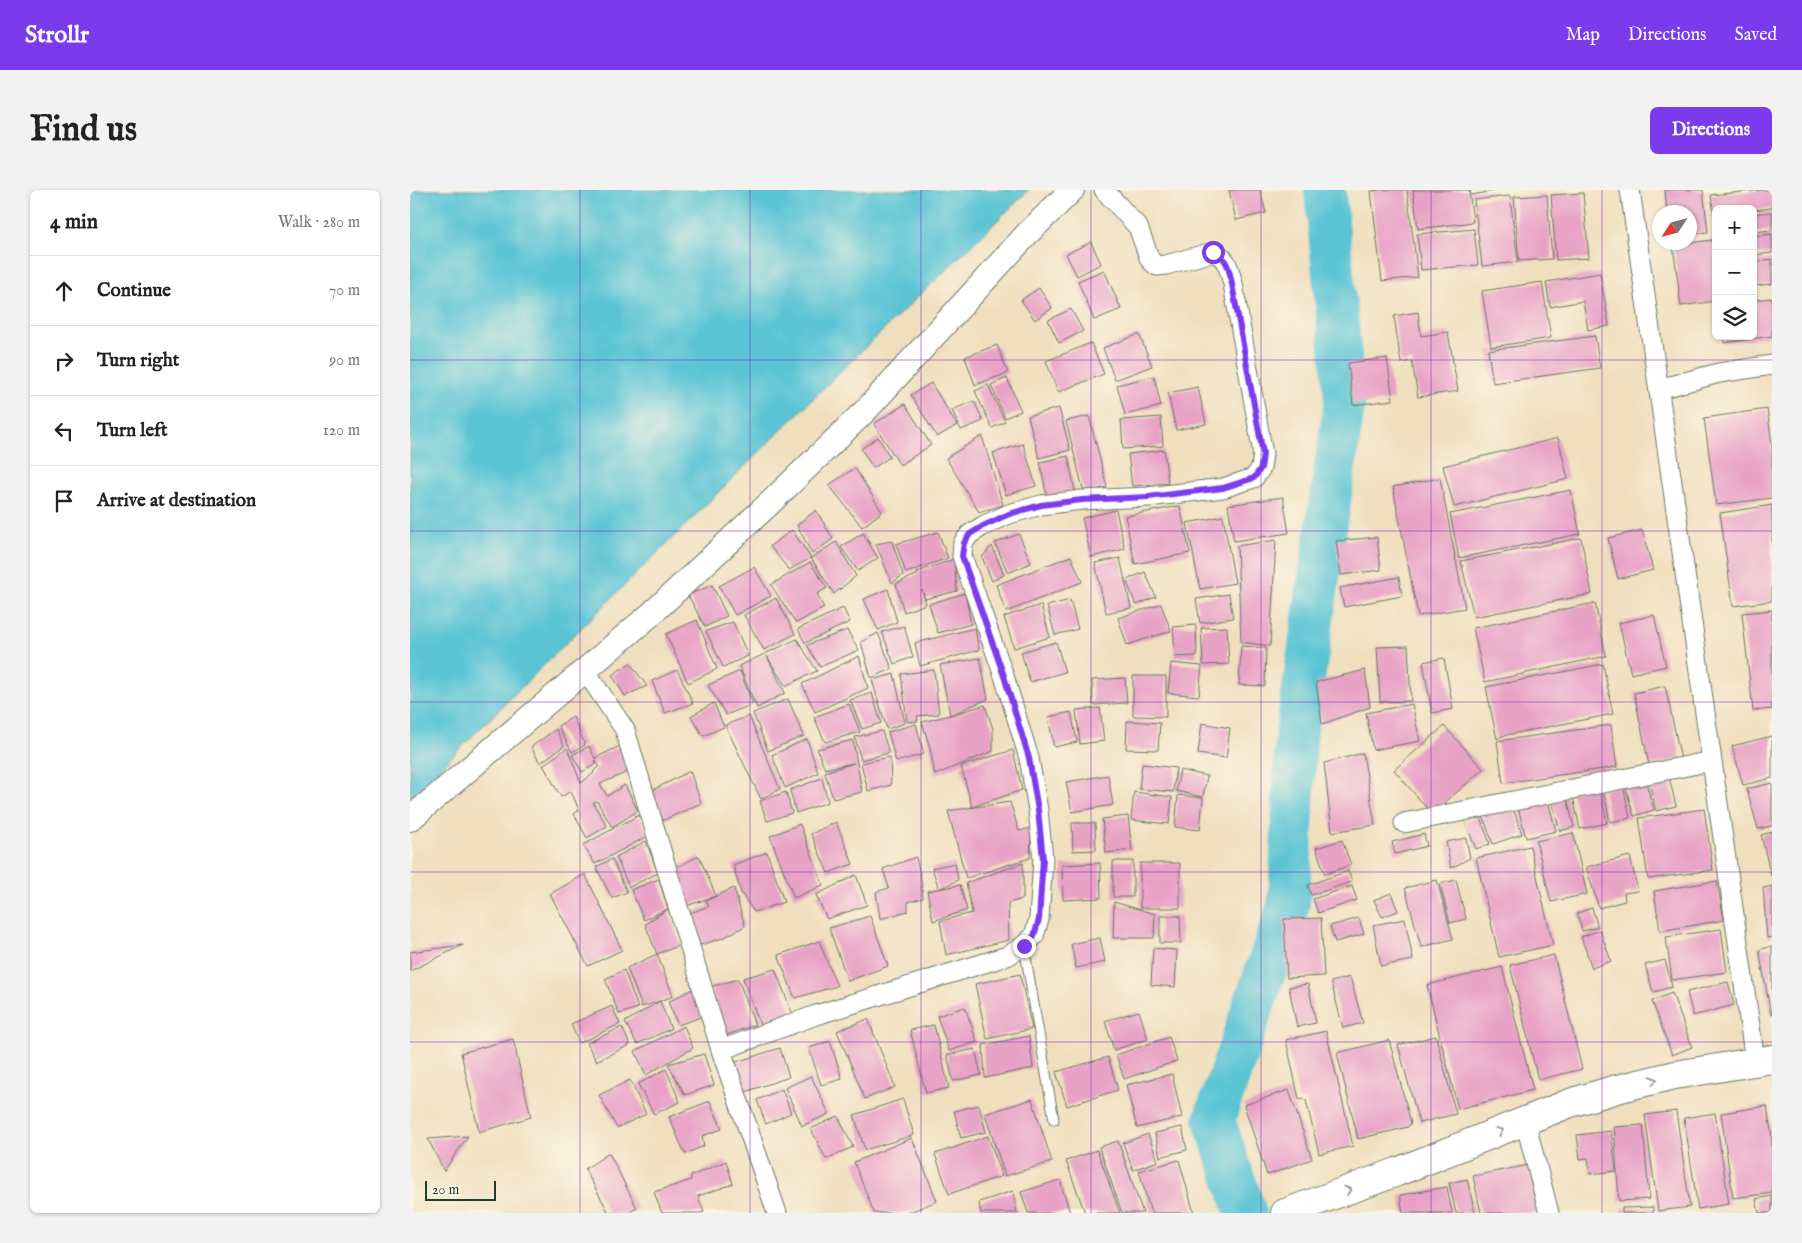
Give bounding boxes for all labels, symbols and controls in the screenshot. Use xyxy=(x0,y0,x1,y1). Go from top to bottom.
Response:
text: Strollr xyxy=(25,20,89,51)
text: Map xyxy=(1566,24,1600,47)
text: Directions xyxy=(1628,24,1706,47)
text: Saved xyxy=(1734,24,1777,47)
button: Directions xyxy=(1650,107,1772,154)
text: Find us xyxy=(30,108,137,153)
north arrow xyxy=(1652,205,1697,250)
map controls xyxy=(1712,205,1757,340)
button: + xyxy=(1712,205,1757,250)
text: 4 min xyxy=(50,209,98,236)
text: Walk · 280 m xyxy=(278,213,360,233)
route start xyxy=(1202,241,1225,264)
button: − xyxy=(1712,250,1757,295)
icon: ahead xyxy=(50,277,78,305)
text: Continue xyxy=(97,279,171,303)
text: 70 m xyxy=(329,281,360,301)
button: layers xyxy=(1712,295,1757,340)
icon: right xyxy=(50,347,78,375)
text: Turn right xyxy=(97,349,179,373)
text: 90 m xyxy=(329,351,360,371)
icon: left xyxy=(50,417,78,445)
text: Turn left xyxy=(97,419,168,443)
text: 120 m xyxy=(323,421,360,441)
icon: arrive xyxy=(50,487,78,515)
text: Arrive at destination xyxy=(97,489,256,513)
route end xyxy=(1013,935,1036,958)
one-way arrow xyxy=(1649,1075,1658,1086)
one-way arrow xyxy=(1495,1127,1504,1138)
scale bar xyxy=(425,1178,496,1201)
text: 20 m xyxy=(432,1181,459,1199)
one-way arrow xyxy=(1343,1186,1352,1196)

